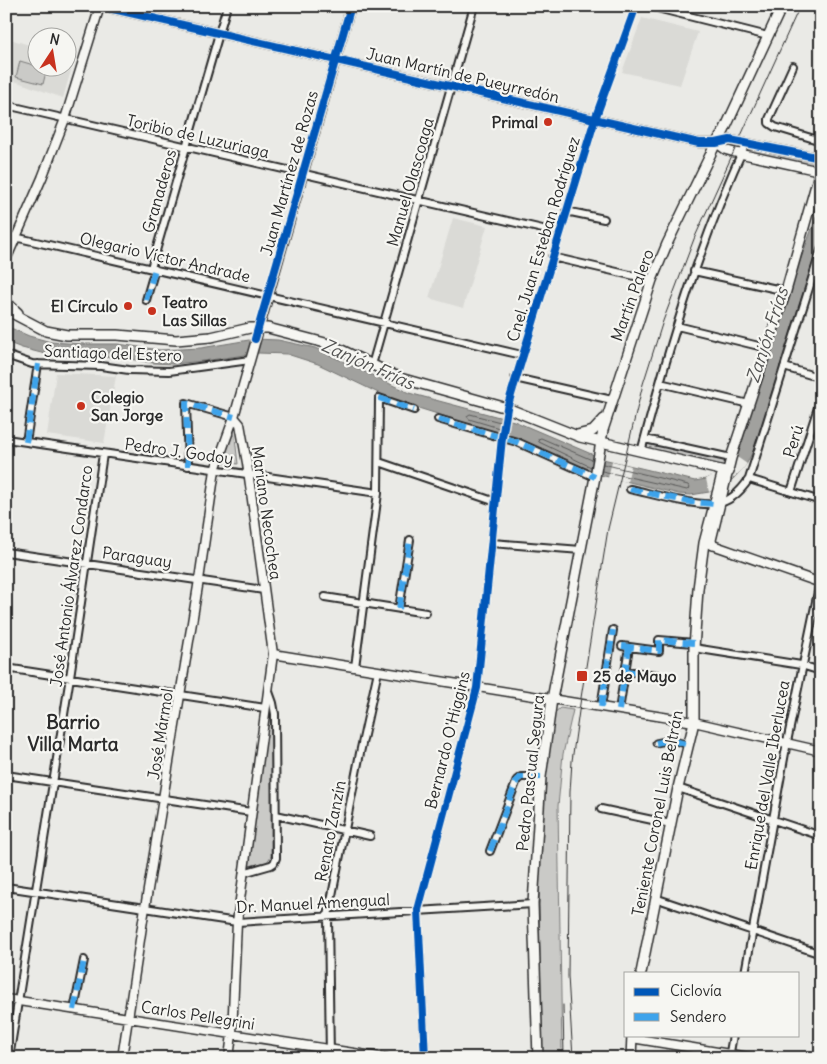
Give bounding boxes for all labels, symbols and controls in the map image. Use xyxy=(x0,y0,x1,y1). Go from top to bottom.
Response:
north arrow xyxy=(28,28,78,78)
text: N xyxy=(48,29,61,49)
street label: Juan Martín de Pueyrredón xyxy=(365,43,561,107)
street label: Juan Martínez de Rozas xyxy=(256,88,322,258)
street label: Toribio de Luzuriaga xyxy=(125,110,271,162)
place label: Primal xyxy=(492,112,538,132)
street label: Manuel Olascoaga xyxy=(382,115,438,249)
marker: Primal xyxy=(542,116,554,128)
street label: Cnel. Juan Esteban Rodríguez xyxy=(502,134,584,344)
street label: Granaderos xyxy=(138,147,180,235)
street label: Olegario Víctor Andrade xyxy=(78,228,252,286)
street label: Martín Palero xyxy=(606,246,658,344)
water label: Zanjón Frías xyxy=(741,283,794,386)
place label: Teatro Las Sillas xyxy=(162,292,227,330)
place label: El Círculo xyxy=(51,296,118,316)
marker: El Círculo xyxy=(122,300,134,312)
marker: Teatro Las Sillas xyxy=(146,305,158,317)
water label: Zanjón Frías xyxy=(318,333,419,395)
street label: Santiago del Estero xyxy=(44,341,182,365)
place label: Colegio San Jorge xyxy=(91,387,163,426)
marker: Colegio San Jorge xyxy=(75,400,87,412)
street label: Perú xyxy=(779,422,807,460)
street label: Pedro J. Godoy xyxy=(123,433,235,469)
street label: Mariano Necochea xyxy=(248,445,286,581)
street label: José Antonio Álvarez Condarco xyxy=(46,464,96,688)
street label: Paraguay xyxy=(101,542,173,572)
place label: 25 de Mayo xyxy=(593,666,677,687)
street label: Bernardo O'Higgins xyxy=(420,669,474,811)
marker: 25 de Mayo xyxy=(575,669,589,683)
street label: Enrique del Valle Iberlucea xyxy=(740,679,794,871)
street label: José Mármol xyxy=(143,687,177,781)
street label: Pedro Pascual Segura xyxy=(512,694,548,852)
street label: Teniente Coronel Luis Beltrán xyxy=(627,708,687,918)
district label: Barrio Villa Marta xyxy=(27,710,119,756)
street label: Renato Zanzín xyxy=(310,779,350,883)
street label: Dr. Manuel Amengual xyxy=(236,889,390,917)
legend xyxy=(624,972,800,1036)
text: Ciclovía xyxy=(670,981,722,1000)
street label: Carlos Pellegrini xyxy=(140,996,256,1034)
text: Sendero xyxy=(670,1007,726,1026)

